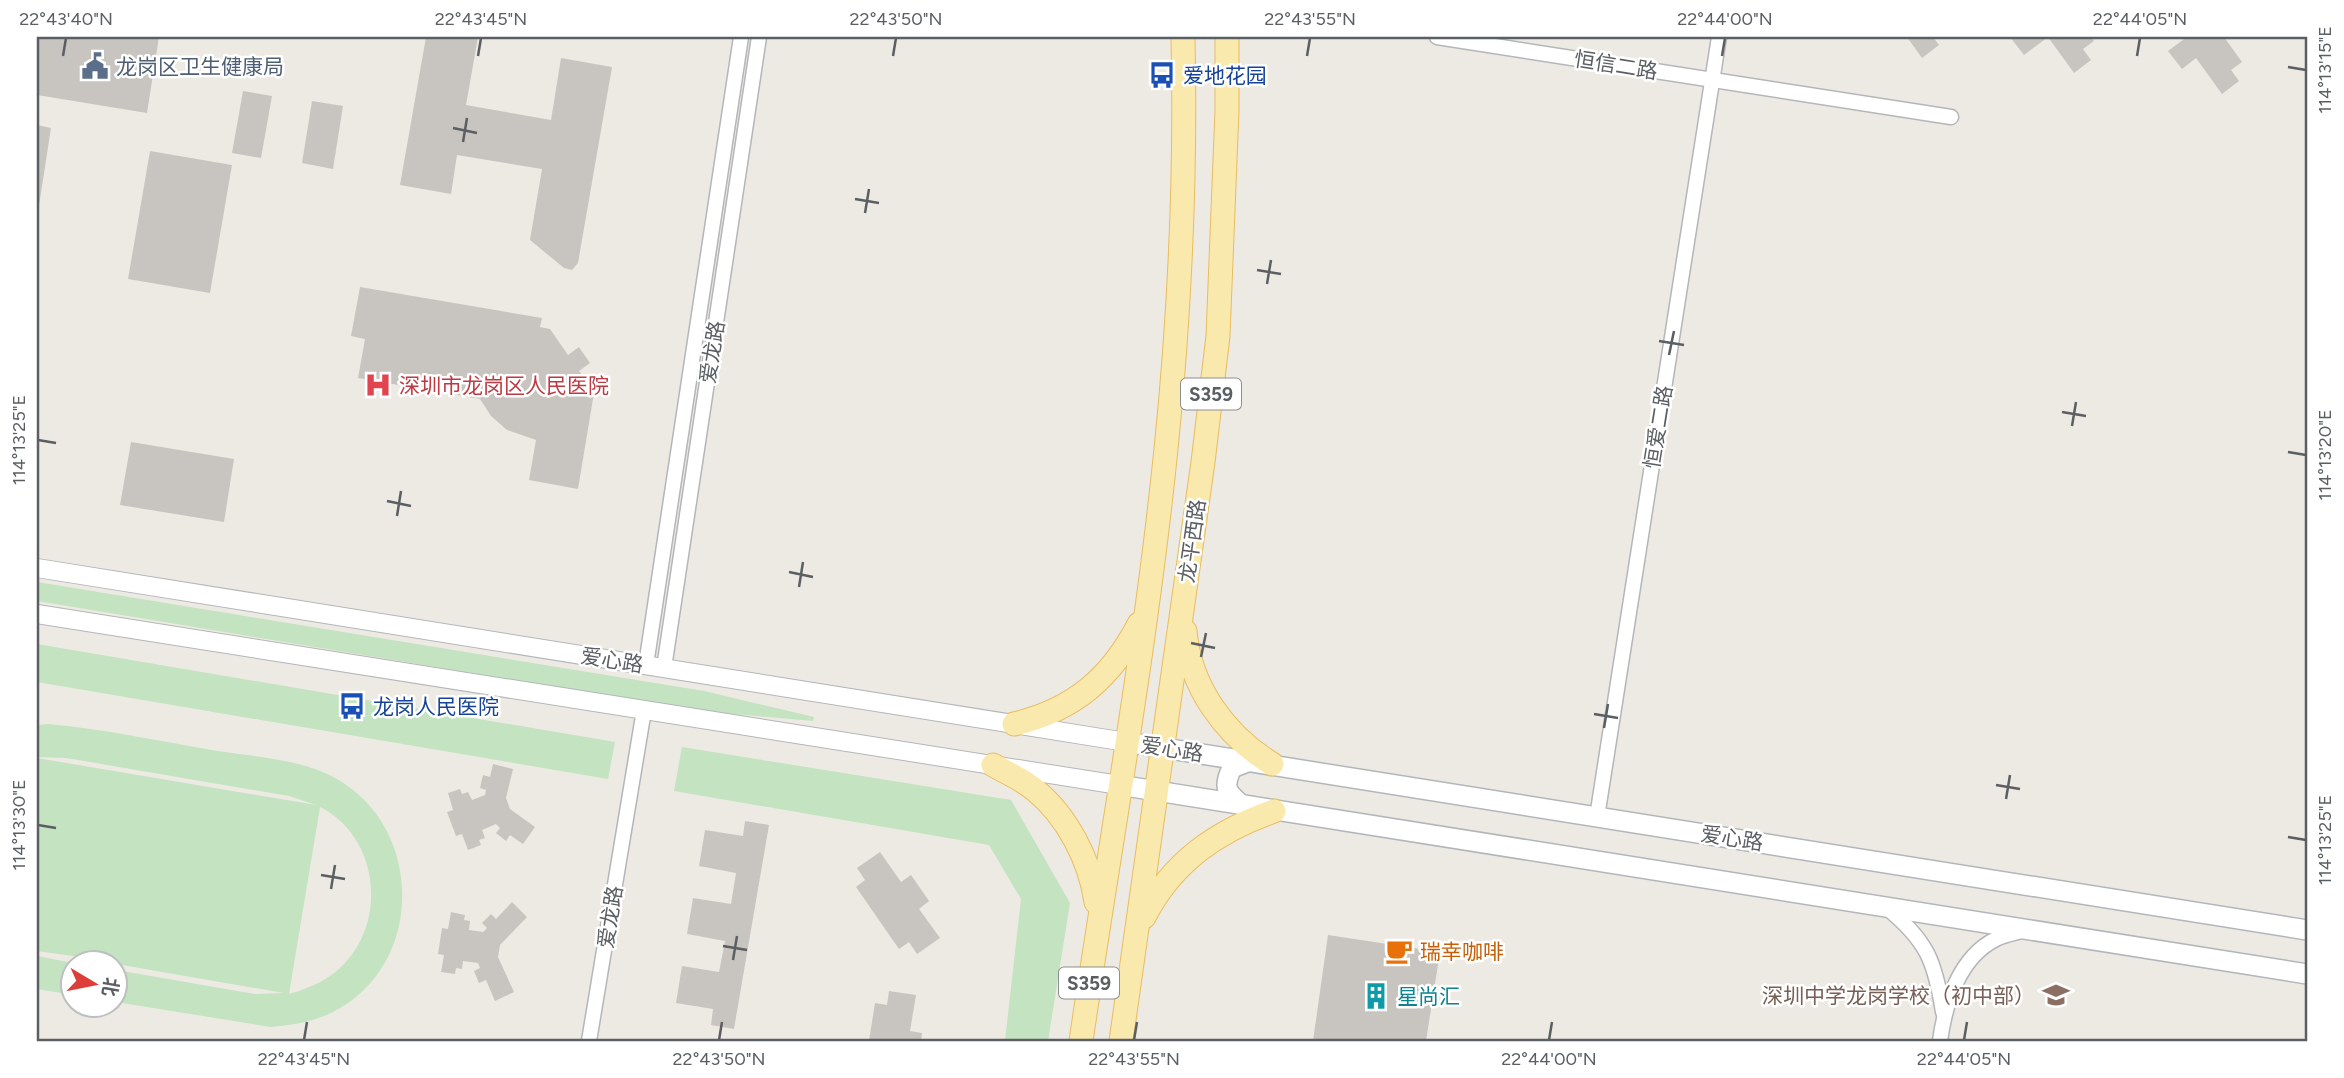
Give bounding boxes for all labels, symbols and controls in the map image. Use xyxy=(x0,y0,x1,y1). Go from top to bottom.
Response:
text: 22°43'40"N xyxy=(19,8,113,30)
text: 22°43'45"N xyxy=(435,8,527,30)
text: 22°43'50"N xyxy=(850,8,942,30)
text: 22°43'55"N xyxy=(1264,8,1356,30)
text: 22°44'00"N xyxy=(1677,8,1773,30)
text: 22°44'05"N xyxy=(2093,8,2187,30)
text: 114°13'15"E xyxy=(2314,26,2336,114)
street label: 恒信二路 xyxy=(1573,46,1659,84)
public building icon: 龙岗区卫生健康局 xyxy=(80,51,110,81)
place label: 龙岗区卫生健康局 xyxy=(116,54,284,79)
bus stop icon: 爱地花园 xyxy=(1147,60,1177,90)
place label: 爱地花园 xyxy=(1183,63,1267,88)
street label: 爱龙路 xyxy=(695,319,729,385)
hospital icon: 深圳市龙岗区人民医院 xyxy=(363,370,393,400)
place label: 深圳市龙岗区人民医院 xyxy=(399,373,609,398)
road number: S359 xyxy=(1181,378,1241,410)
street label: 恒爱二路 xyxy=(1639,384,1677,470)
text: 114°13'25"E xyxy=(8,395,30,485)
text: 114°13'20"E xyxy=(2314,409,2336,501)
street label: 龙平西路 xyxy=(1174,498,1210,584)
street label: 爱心路 xyxy=(579,643,645,677)
bus stop icon: 龙岗人民医院 xyxy=(337,691,367,721)
place label: 龙岗人民医院 xyxy=(373,694,499,719)
street label: 爱心路 xyxy=(1139,732,1205,766)
text: 114°13'30"E xyxy=(8,779,30,871)
text: 114°13'25"E xyxy=(2314,795,2336,885)
street label: 爱心路 xyxy=(1699,821,1765,855)
street label: 爱龙路 xyxy=(593,884,627,950)
cafe icon: 瑞幸咖啡 xyxy=(1384,936,1414,966)
place label: 瑞幸咖啡 xyxy=(1420,939,1504,964)
north arrow xyxy=(60,948,130,1018)
road number: S359 xyxy=(1059,967,1119,998)
text: 北 xyxy=(97,976,123,998)
school or university icon: 深圳中学龙岗学校（初中部） xyxy=(2041,980,2071,1010)
building icon: 星尚汇 xyxy=(1361,981,1391,1011)
place label: 深圳中学龙岗学校（初中部） xyxy=(1762,983,2035,1008)
place label: 星尚汇 xyxy=(1397,984,1460,1009)
text: 22°43'45"N xyxy=(258,1048,350,1070)
text: 22°43'50"N xyxy=(673,1048,765,1070)
text: 22°43'55"N xyxy=(1088,1048,1180,1070)
text: 22°44'00"N xyxy=(1501,1048,1597,1070)
text: 22°44'05"N xyxy=(1917,1048,2011,1070)

